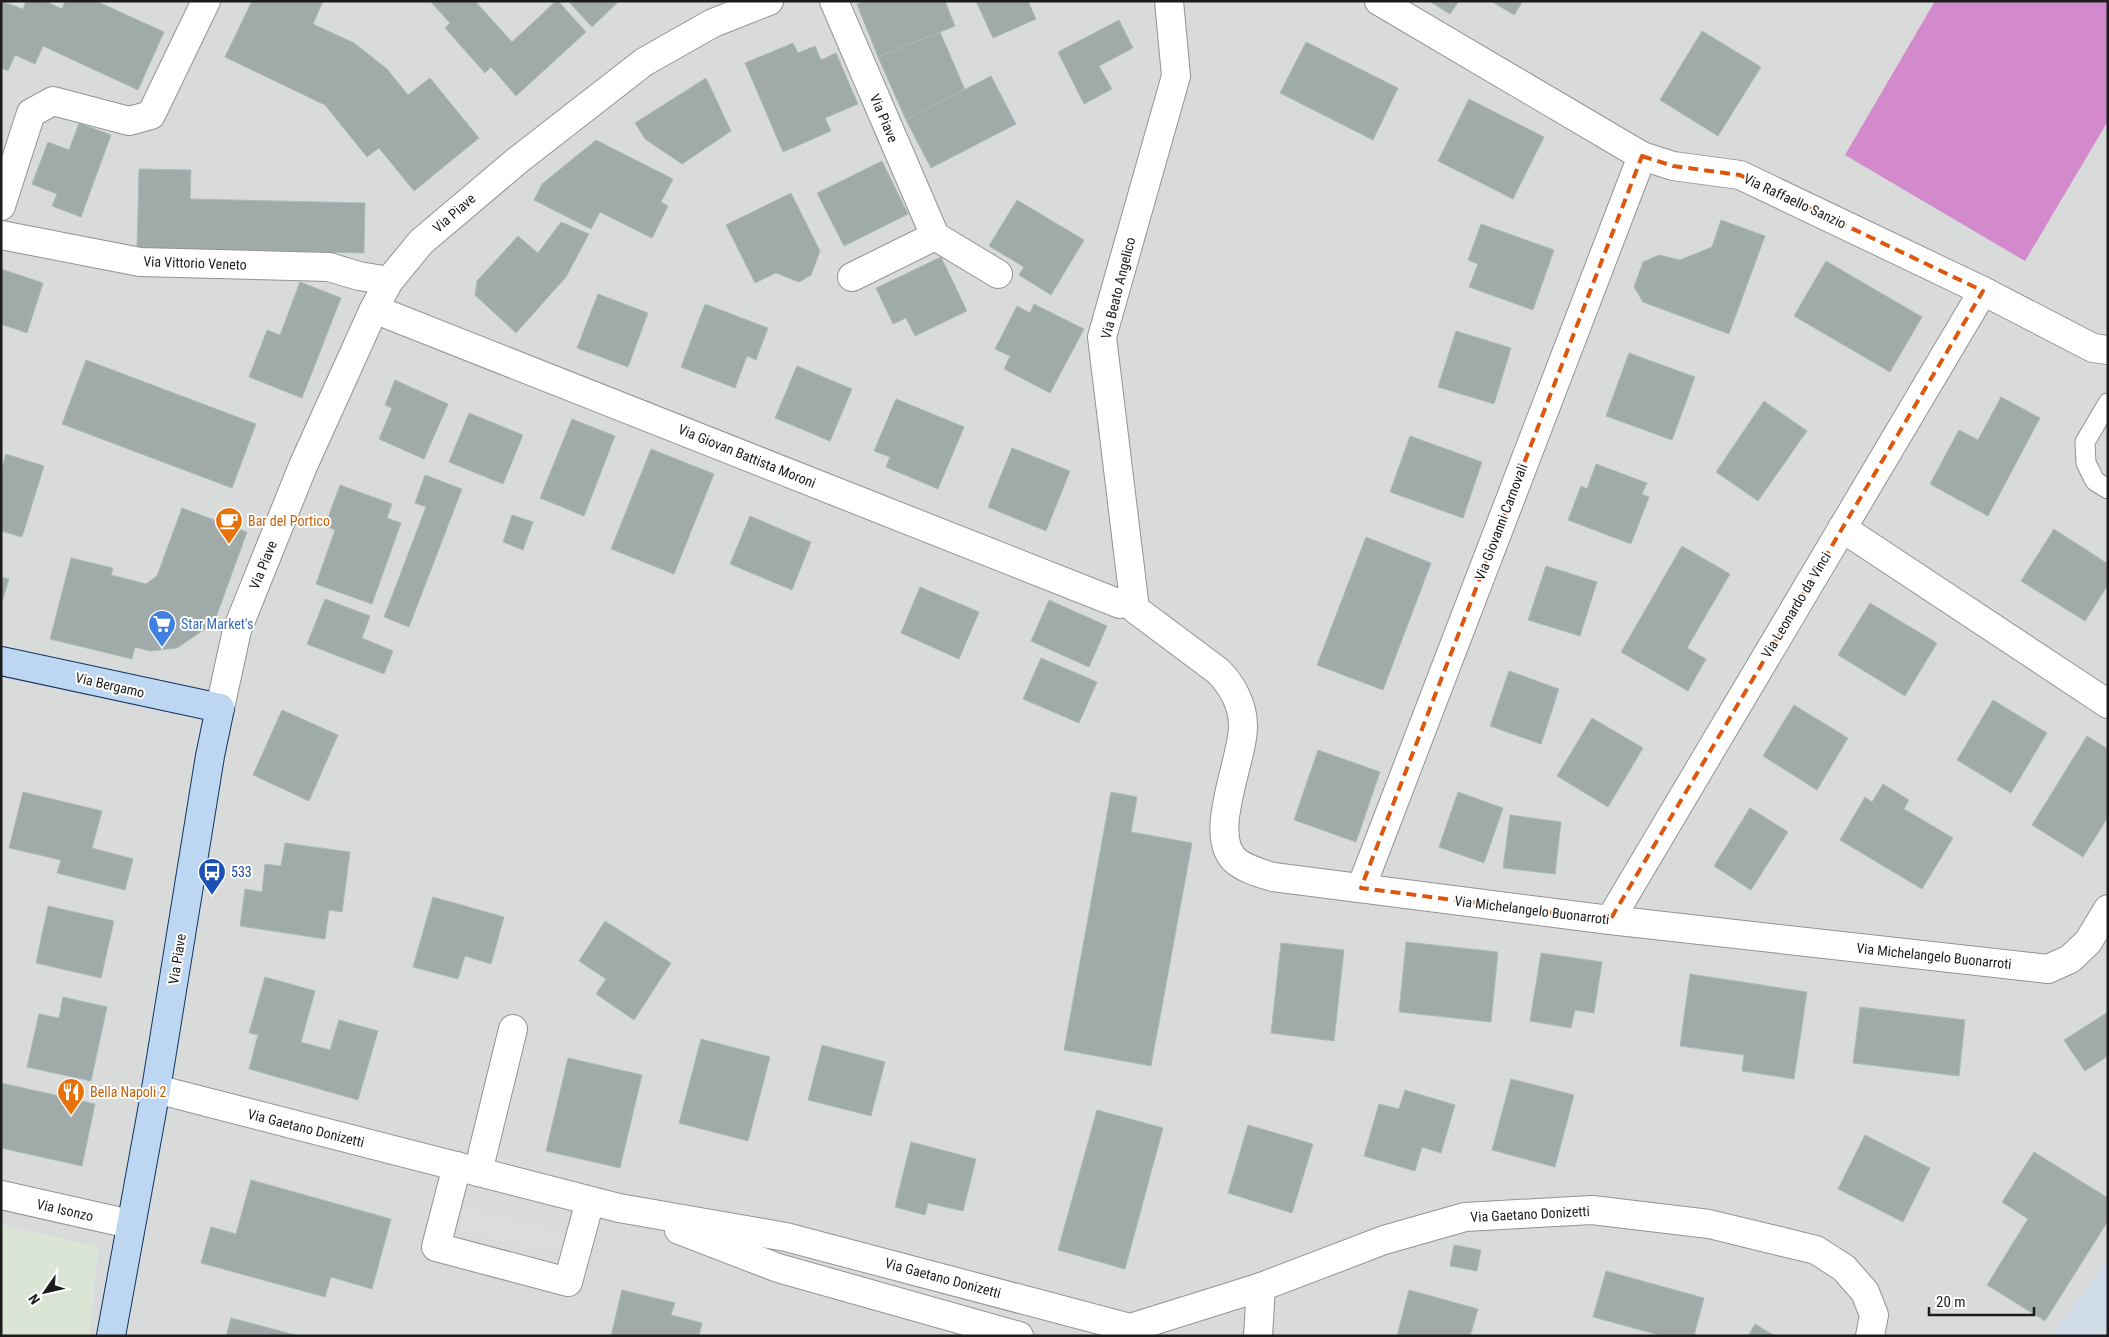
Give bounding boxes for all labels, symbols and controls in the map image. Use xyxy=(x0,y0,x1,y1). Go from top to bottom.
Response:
street label: Via Piave xyxy=(867,91,901,145)
street label: Via Raffaello Sanzio xyxy=(1741,170,1849,232)
street label: Via Piave xyxy=(429,190,479,236)
street label: Via Beato Angelico xyxy=(1098,235,1138,341)
street label: Via Vittorio Veneto xyxy=(143,253,247,273)
street label: Via Giovan Battista Moroni xyxy=(676,421,818,491)
street label: Via Giovanni Carnovali xyxy=(1471,461,1531,583)
cafe icon: Bar del Portico xyxy=(214,506,244,545)
place label: Bar del Portico xyxy=(248,513,330,529)
street label: Via Piave xyxy=(246,538,280,592)
street label: Via Leonardo da Vinci xyxy=(1758,549,1834,661)
supermarket icon: Star Market's xyxy=(147,609,177,648)
place label: Star Market's xyxy=(181,616,253,632)
street label: Via Bergamo xyxy=(74,669,146,701)
bus stop icon: 533 xyxy=(197,857,227,896)
place label: 533 xyxy=(231,864,252,880)
street label: Via Michelangelo Buonarroti xyxy=(1454,893,1610,927)
street label: Via Piave xyxy=(165,932,189,985)
street label: Via Michelangelo Buonarroti xyxy=(1856,940,2012,972)
restaurant icon: Bella Napoli 2 xyxy=(56,1077,86,1116)
place label: Bella Napoli 2 xyxy=(90,1084,167,1100)
street label: Via Gaetano Donizetti xyxy=(246,1106,366,1150)
street label: Via Isonzo xyxy=(35,1196,95,1224)
street label: Via Gaetano Donizetti xyxy=(1470,1203,1590,1225)
street label: Via Gaetano Donizetti xyxy=(883,1255,1003,1301)
north arrow xyxy=(20,1267,70,1317)
scale bar xyxy=(1929,1284,2034,1316)
text: N xyxy=(25,1291,43,1307)
text: 20 m xyxy=(1936,1293,1966,1311)

